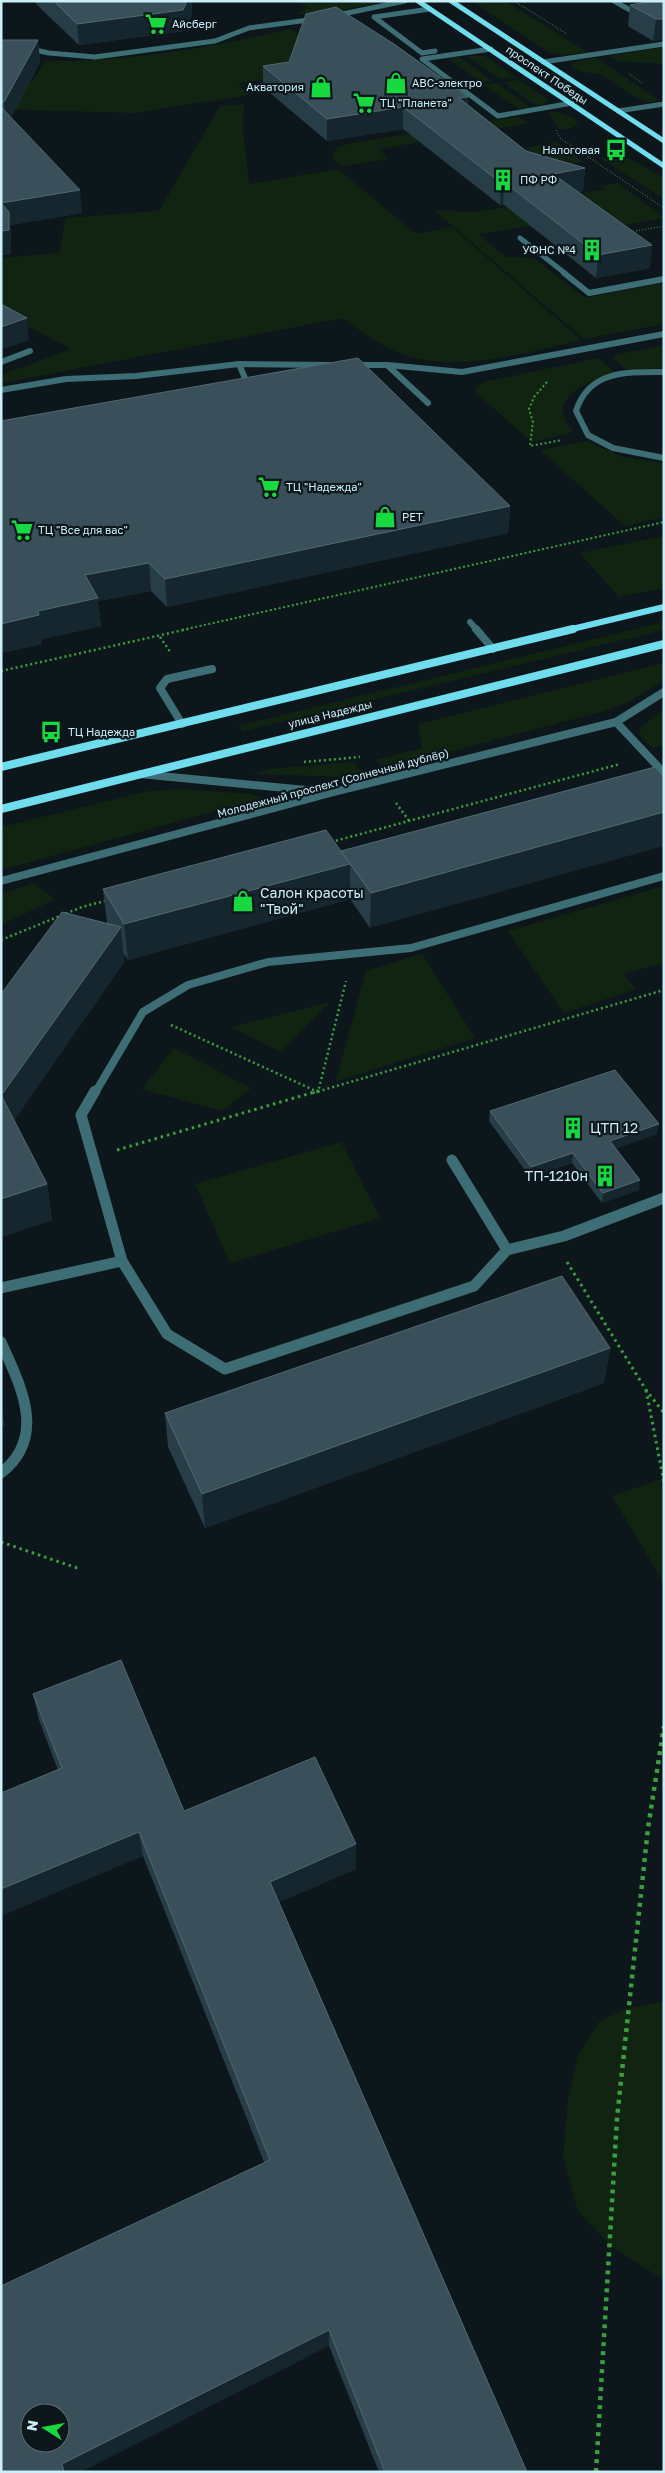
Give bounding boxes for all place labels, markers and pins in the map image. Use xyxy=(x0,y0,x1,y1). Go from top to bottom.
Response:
supermarket icon: Айсберг xyxy=(143,11,169,37)
place label: Айсберг xyxy=(172,17,217,30)
shop icon: АВС-электро xyxy=(383,70,409,96)
shop icon: Акватория xyxy=(308,74,334,100)
place label: АВС-электро xyxy=(412,76,482,89)
place label: Акватория xyxy=(246,80,304,93)
supermarket icon: ТЦ "Планета" xyxy=(351,90,377,116)
place label: ТЦ "Планета" xyxy=(380,96,452,109)
bus stop icon: Налоговая xyxy=(603,137,629,163)
place label: Налоговая xyxy=(542,143,600,156)
building icon: ПФ РФ xyxy=(490,167,516,193)
place label: ПФ РФ xyxy=(520,173,557,186)
building icon: УФНС №4 xyxy=(579,237,605,263)
place label: УФНС №4 xyxy=(522,243,576,256)
supermarket icon: ТЦ "Надежда" xyxy=(256,474,282,500)
place label: ТЦ "Надежда" xyxy=(286,480,362,493)
shop icon: РЕТ xyxy=(372,504,398,530)
place label: РЕТ xyxy=(402,510,423,523)
supermarket icon: ТЦ "Все для вас" xyxy=(9,517,35,543)
place label: ТЦ "Все для вас" xyxy=(38,523,128,536)
bus stop icon: ТЦ Надежда xyxy=(38,719,64,745)
place label: ТЦ Надежда xyxy=(68,725,135,738)
place label: Салон красоты "Твой" xyxy=(260,884,364,917)
shop icon: Салон красоты "Твой" xyxy=(230,888,256,914)
building icon: ЦТП 12 xyxy=(560,1115,586,1141)
place label: ЦТП 12 xyxy=(590,1119,638,1136)
building icon: ТП-1210н xyxy=(592,1163,618,1189)
place label: ТП-1210н xyxy=(525,1167,588,1184)

